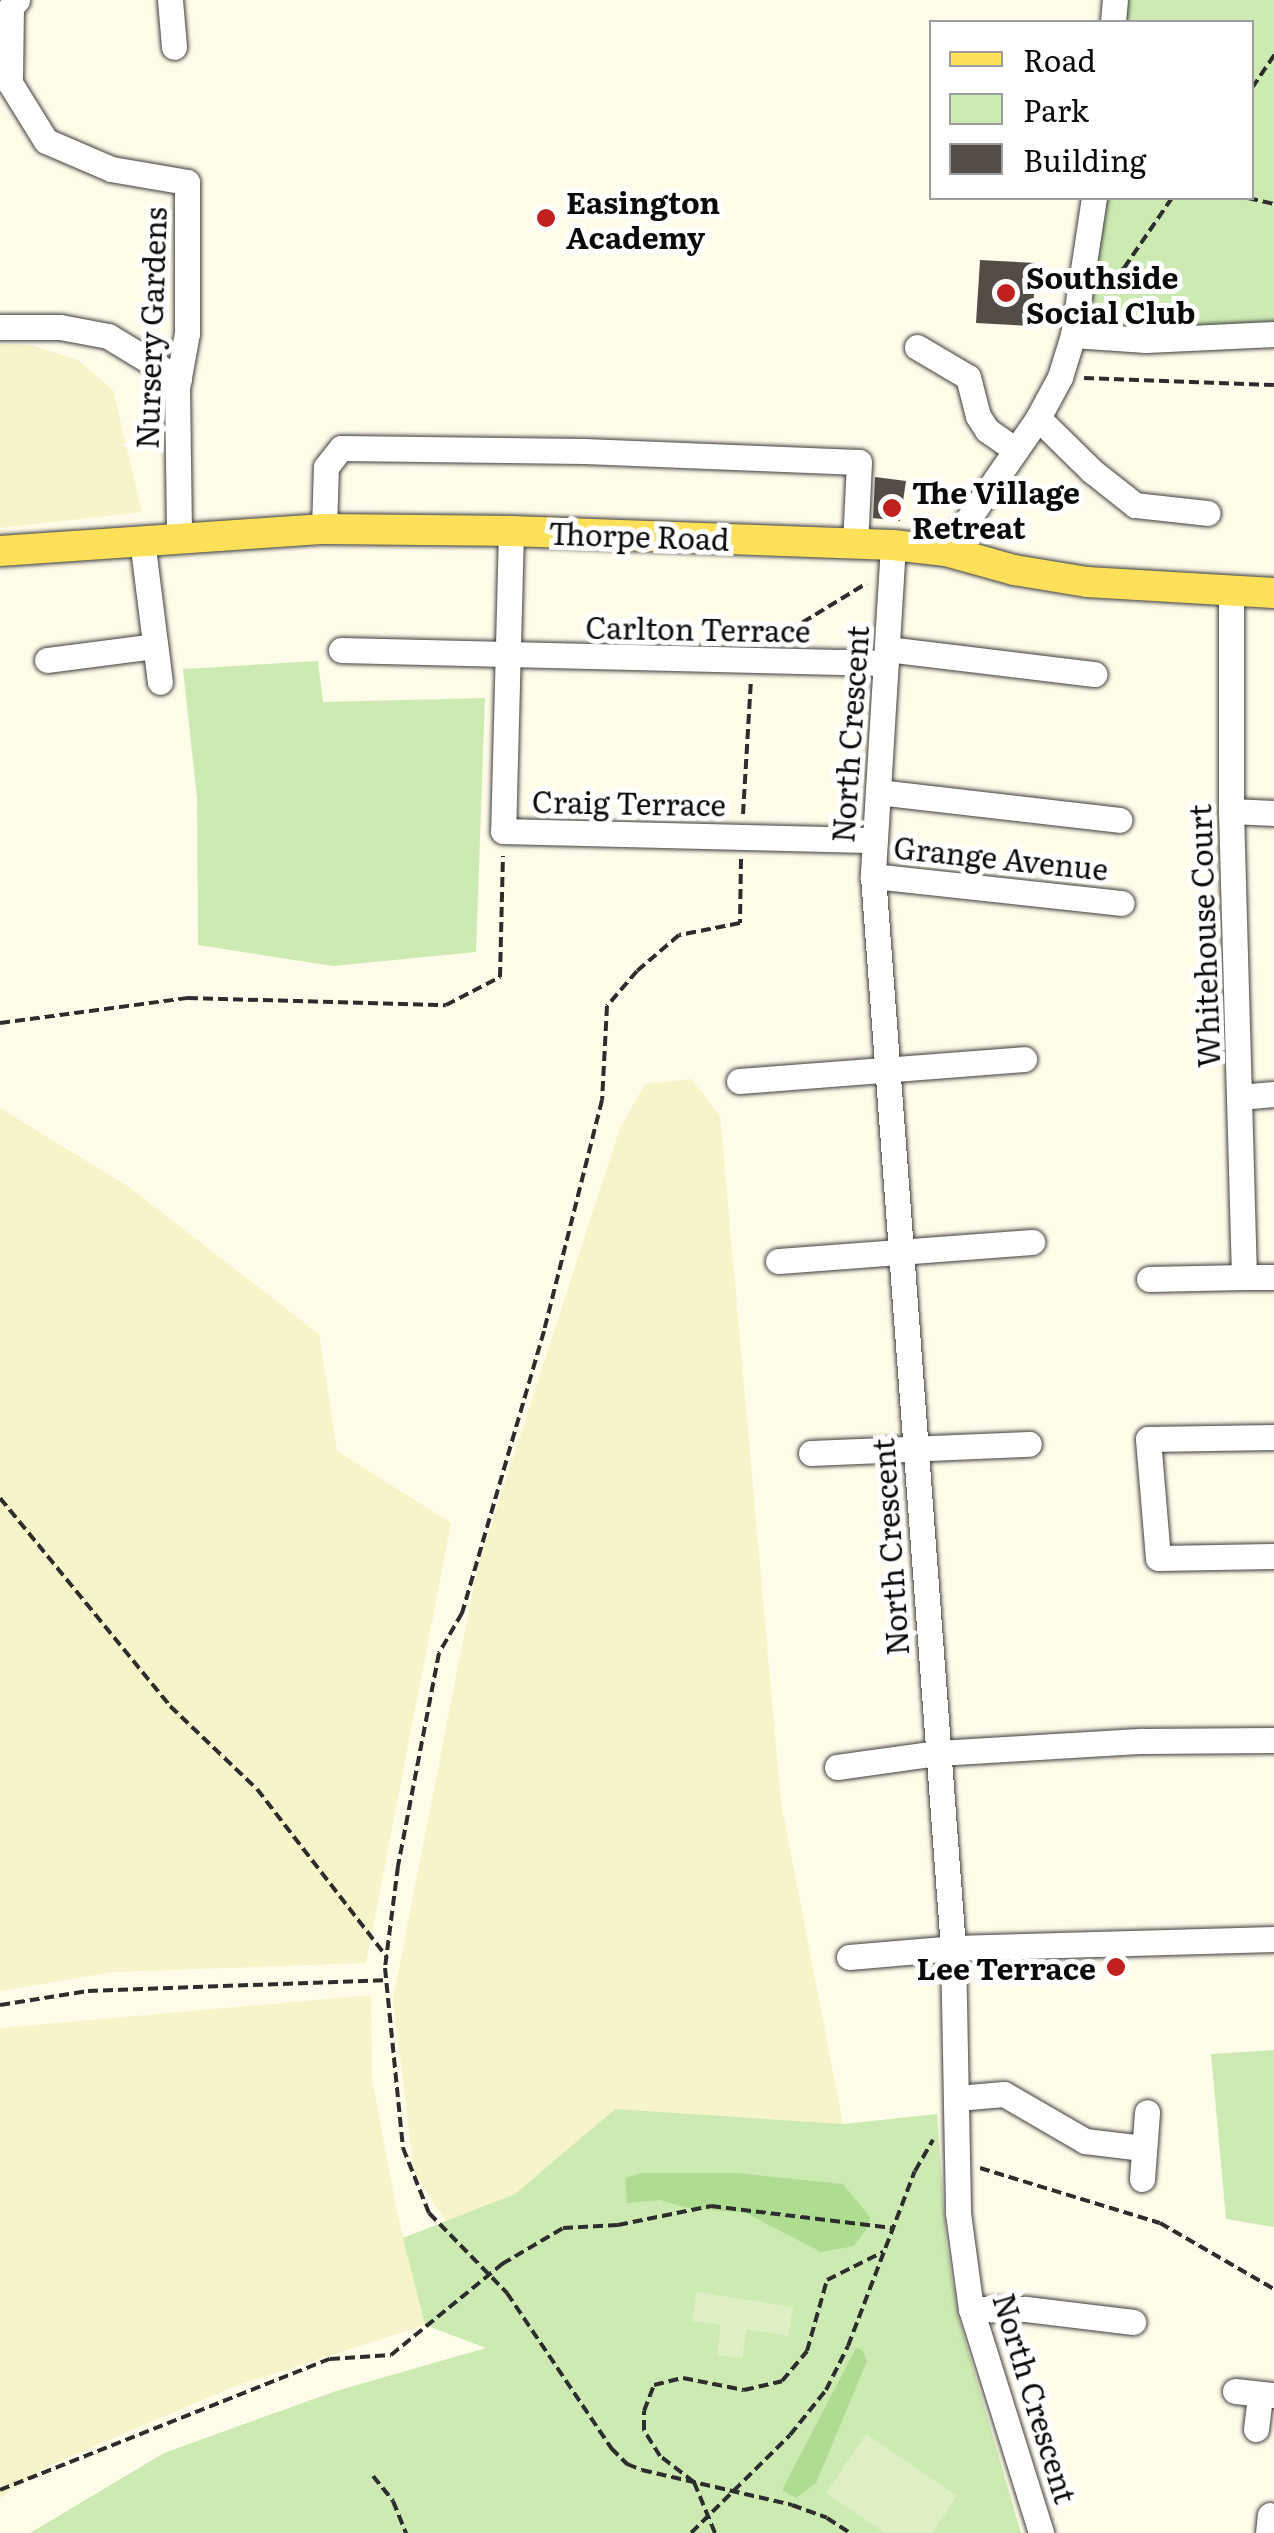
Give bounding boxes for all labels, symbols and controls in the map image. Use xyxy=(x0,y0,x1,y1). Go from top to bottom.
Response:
legend xyxy=(929,20,1254,200)
text: Road xyxy=(1023,37,1096,81)
text: Park xyxy=(1023,87,1089,131)
text: Building xyxy=(1023,137,1147,181)
place label: Easington Academy xyxy=(566,183,720,254)
street label: Nursery Gardens xyxy=(128,206,172,450)
marker: Easington Academy xyxy=(535,207,557,229)
place label: Southside Social Club xyxy=(1026,258,1195,328)
marker: Southside Social Club xyxy=(995,282,1017,304)
place label: The Village Retreat xyxy=(912,473,1080,544)
marker: The Village Retreat xyxy=(881,497,903,519)
street label: Thorpe Road xyxy=(548,514,730,556)
street label: Carlton Terrace xyxy=(585,608,811,648)
street label: North Crescent xyxy=(823,624,875,844)
street label: Craig Terrace xyxy=(532,782,726,822)
street label: Whitehouse Court xyxy=(1180,804,1226,1068)
street label: Grange Avenue xyxy=(892,828,1110,886)
street label: North Crescent xyxy=(863,1437,915,1657)
place label: Lee Terrace xyxy=(917,1949,1096,1985)
marker: Lee Terrace xyxy=(1105,1956,1127,1978)
street label: North Crescent xyxy=(987,2289,1085,2507)

